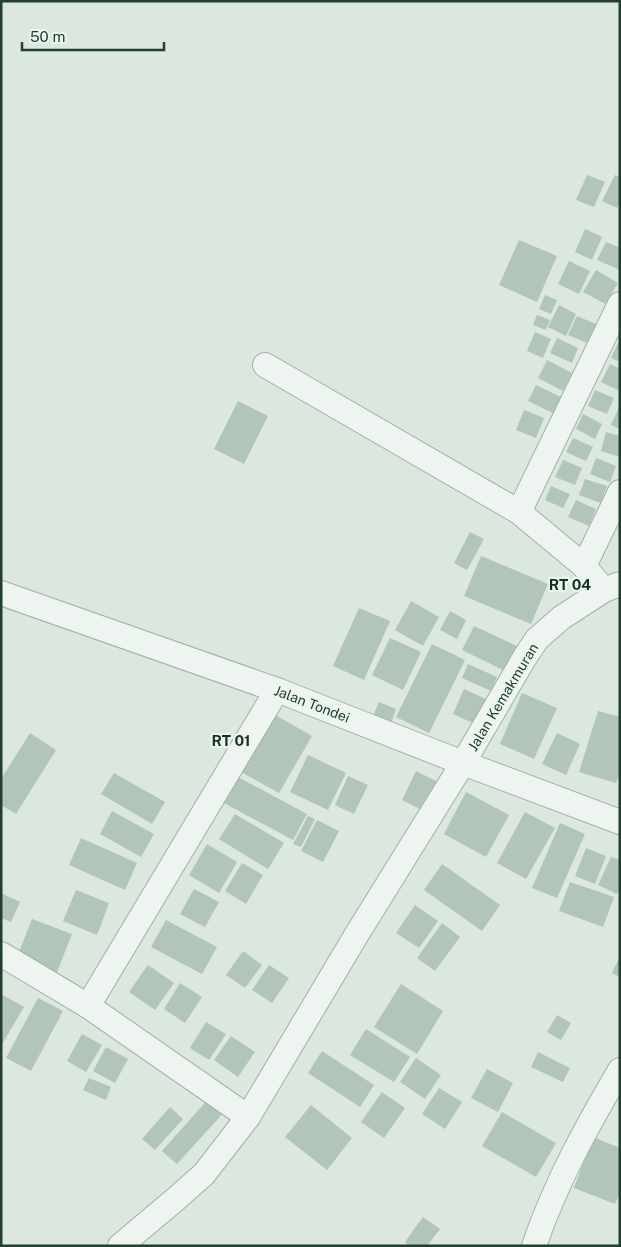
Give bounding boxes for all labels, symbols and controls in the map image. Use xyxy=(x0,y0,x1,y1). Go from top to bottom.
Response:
scale bar xyxy=(22,20,165,52)
text: 50 m xyxy=(30,28,65,45)
district label: RT 04 xyxy=(549,576,591,593)
street label: Jalan Kemakmuran xyxy=(465,640,541,754)
street label: Jalan Tondei xyxy=(272,682,352,726)
district label: RT 01 xyxy=(212,732,251,749)

